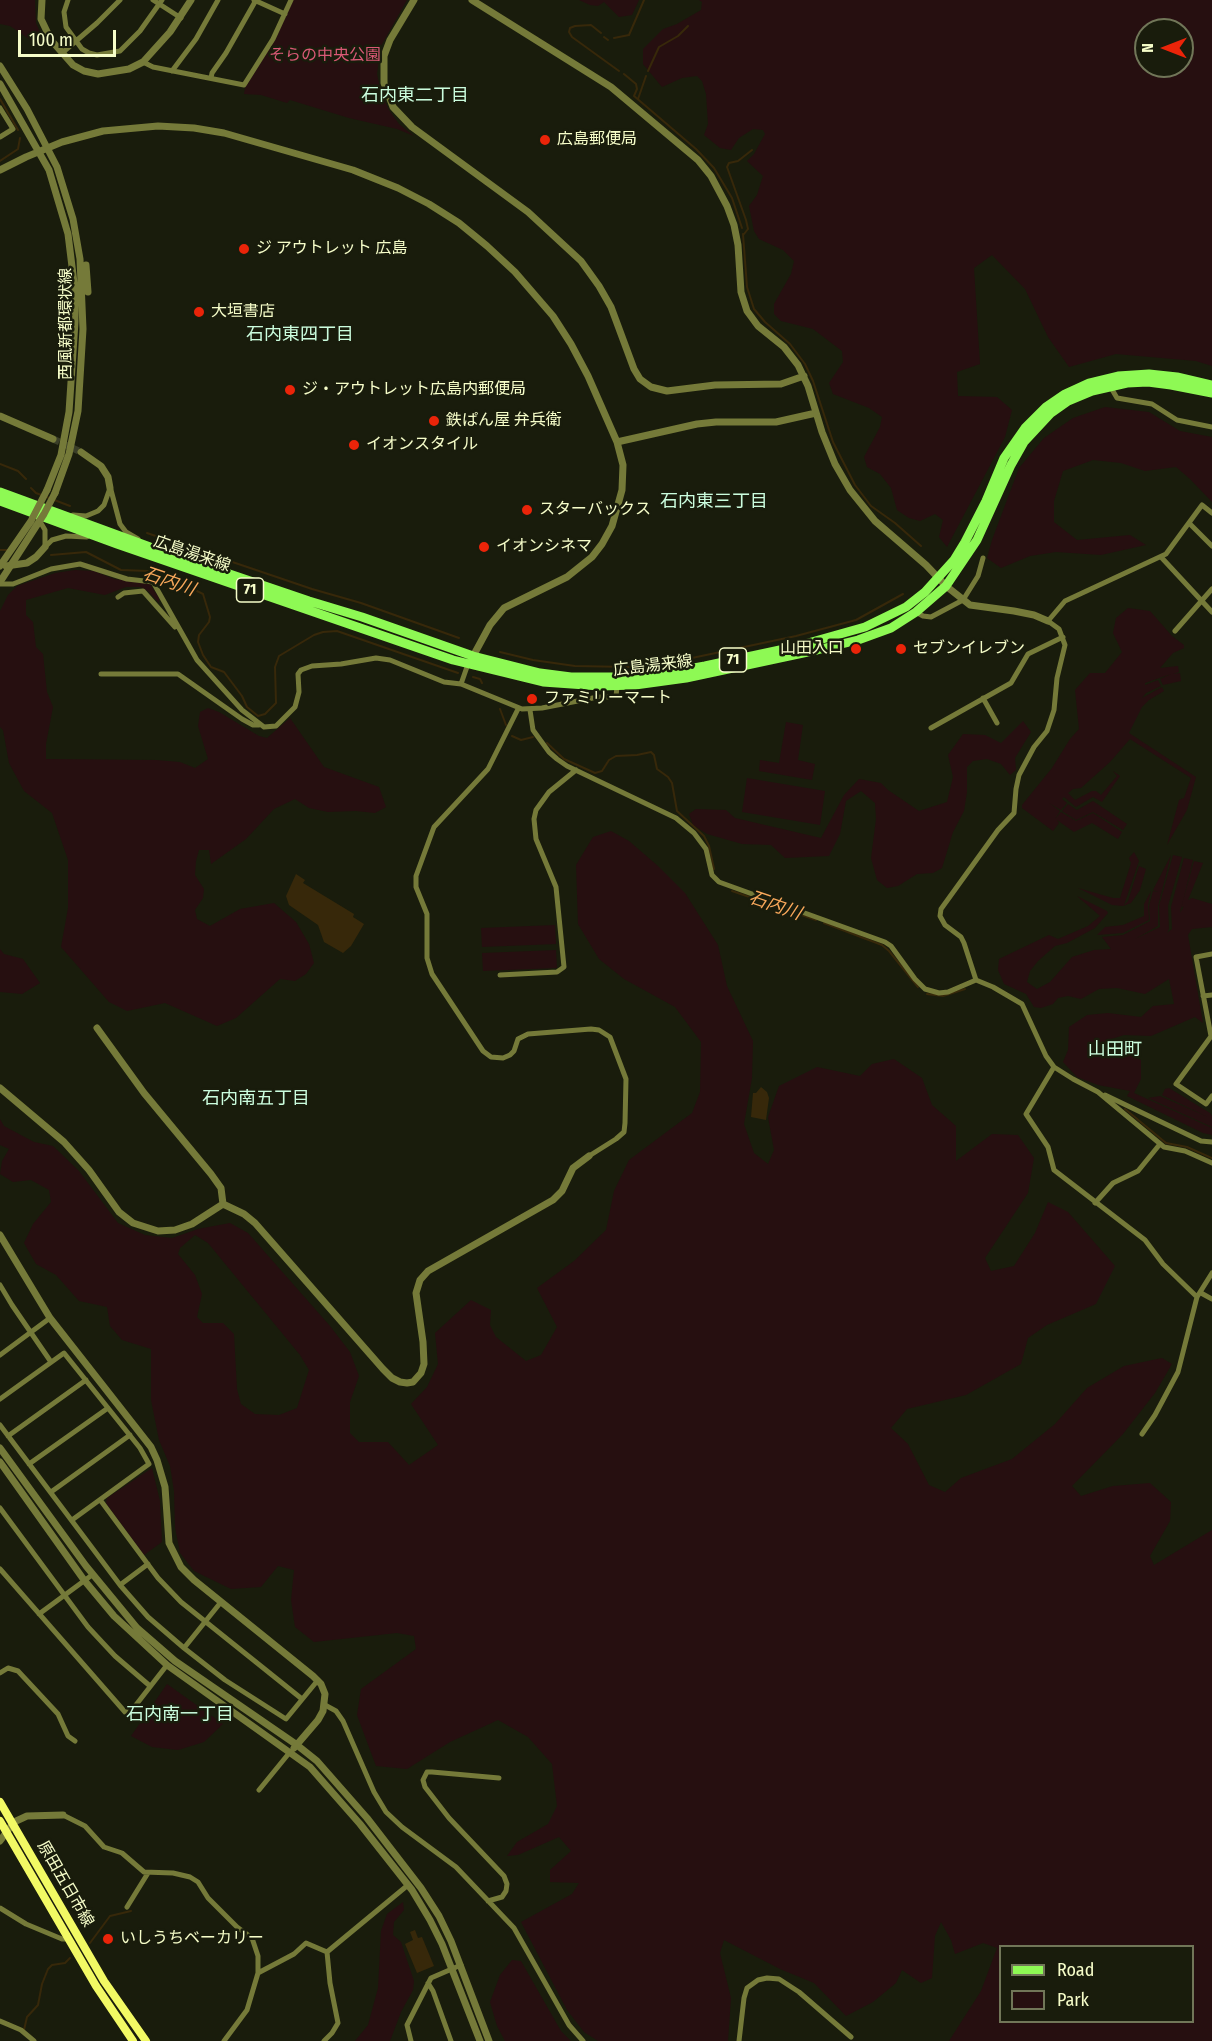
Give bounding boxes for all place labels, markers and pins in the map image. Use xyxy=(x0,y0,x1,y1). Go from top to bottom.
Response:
place label: 広島郵便局 xyxy=(557,130,637,150)
marker: 広島郵便局 xyxy=(538,133,552,147)
place label: ジ アウトレット 広島 xyxy=(256,239,408,259)
marker: ジ アウトレット 広島 xyxy=(237,242,251,256)
place label: 大垣書店 xyxy=(211,302,275,322)
marker: 大垣書店 xyxy=(192,305,206,319)
place label: ジ・アウトレット広島内郵便局 xyxy=(302,380,526,400)
marker: ジ・アウトレット広島内郵便局 xyxy=(283,383,297,397)
place label: 鉄ぱん屋 弁兵衛 xyxy=(446,411,562,431)
marker: 鉄ぱん屋 弁兵衛 xyxy=(427,414,441,428)
place label: イオンスタイル xyxy=(366,435,478,455)
marker: イオンスタイル xyxy=(347,438,361,452)
place label: スターバックス xyxy=(539,500,651,520)
marker: スターバックス xyxy=(520,503,534,517)
place label: イオンシネマ xyxy=(496,537,592,557)
marker: イオンシネマ xyxy=(477,540,491,554)
place label: 山田入口 xyxy=(780,639,844,659)
place label: セブンイレブン xyxy=(913,639,1025,659)
marker: 山田入口 xyxy=(849,642,863,656)
marker: セブンイレブン xyxy=(894,642,908,656)
place label: ファミリーマート xyxy=(544,689,672,709)
marker: ファミリーマート xyxy=(525,692,539,706)
place label: いしうちベーカリー xyxy=(120,1929,264,1949)
marker: いしうちベーカリー xyxy=(101,1932,115,1946)

